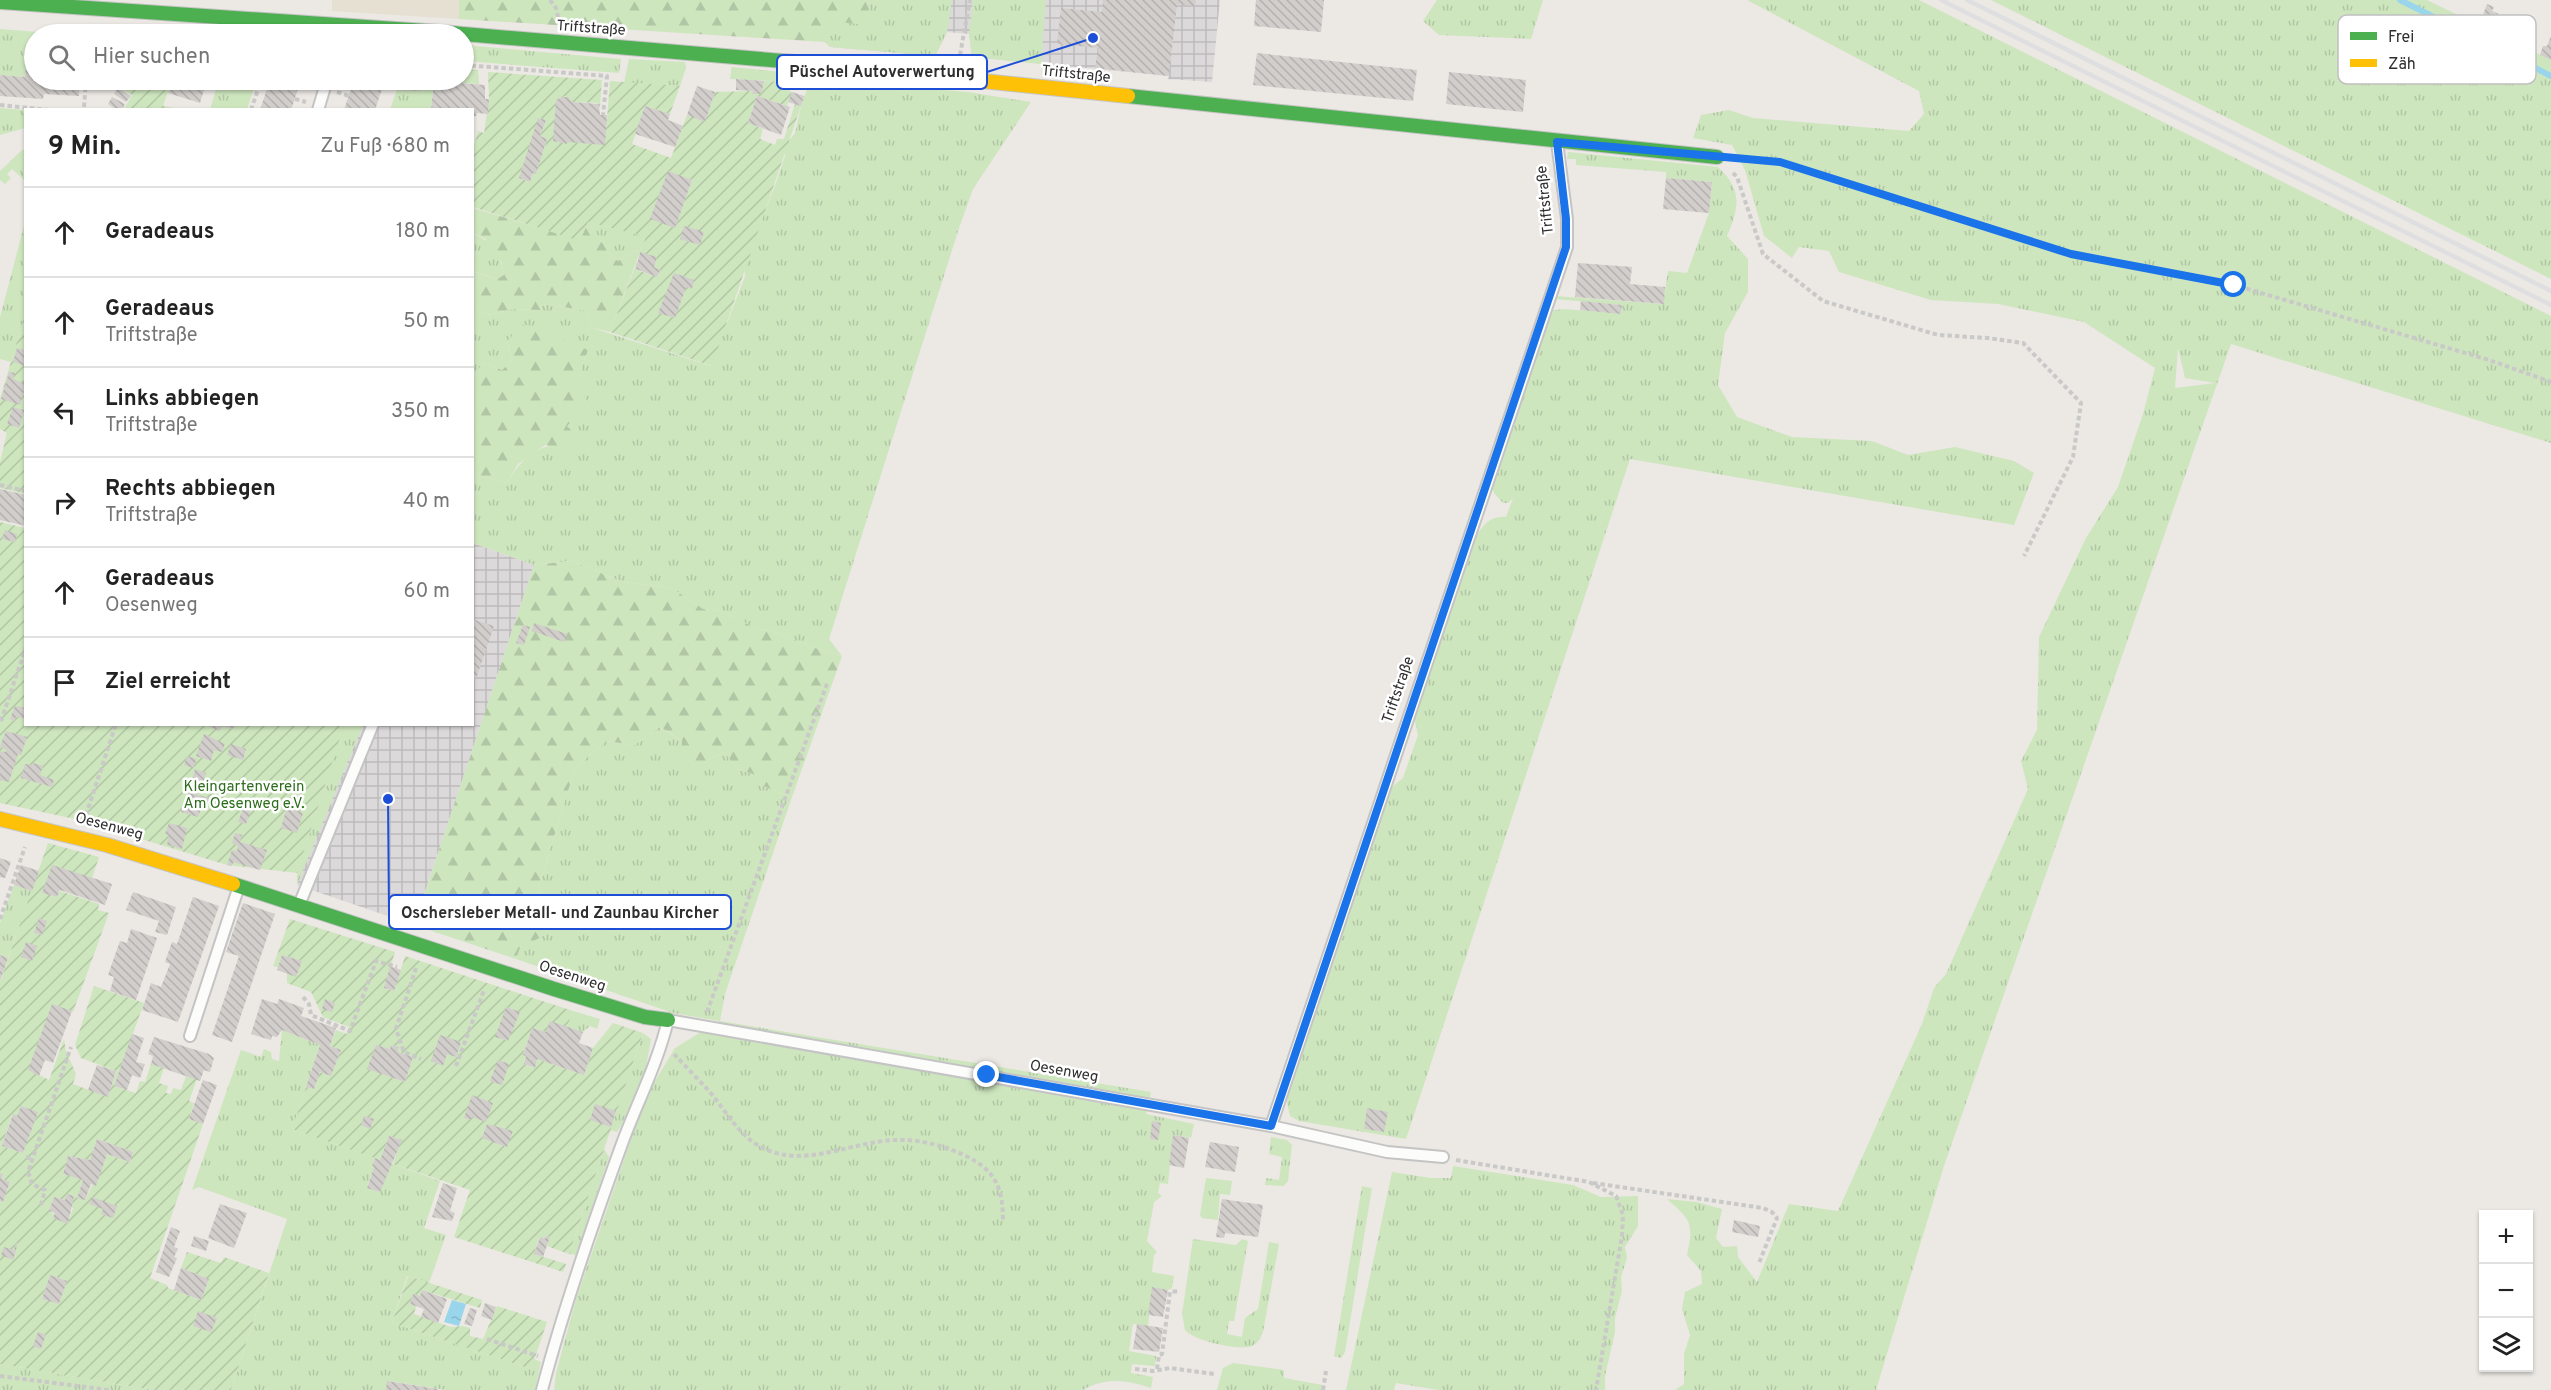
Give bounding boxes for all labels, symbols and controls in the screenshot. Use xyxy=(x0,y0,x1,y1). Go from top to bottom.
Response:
legend xyxy=(2338,15,2536,84)
street label: Triftstraße xyxy=(556,17,626,41)
search box xyxy=(24,24,474,90)
text: Frei xyxy=(2388,28,2414,48)
icon: search xyxy=(45,41,78,74)
text: Hier suchen xyxy=(93,44,210,71)
callout: Püschel Autoverwertung xyxy=(777,55,987,89)
text: Zäh xyxy=(2388,55,2416,75)
street label: Triftstraße xyxy=(1041,62,1111,88)
text: Püschel Autoverwertung xyxy=(789,63,975,83)
text: 9 Min. xyxy=(48,131,121,164)
text: Zu Fuß · 680 m xyxy=(320,134,450,160)
street label: Triftstraße xyxy=(1533,165,1559,235)
icon: ahead xyxy=(48,216,81,249)
text: Geradeaus xyxy=(105,219,215,246)
text: 180 m xyxy=(396,219,450,245)
route start xyxy=(2220,271,2246,297)
text: Geradeaus xyxy=(105,296,215,323)
icon: ahead xyxy=(48,306,81,339)
text: 50 m xyxy=(403,309,450,335)
text: Triftstraße xyxy=(105,323,198,349)
text: Links abbiegen xyxy=(105,386,259,413)
icon: left xyxy=(48,396,81,429)
text: 350 m xyxy=(391,399,450,425)
text: Triftstraße xyxy=(105,413,198,439)
text: Rechts abbiegen xyxy=(105,476,276,503)
icon: right xyxy=(48,486,81,519)
text: 40 m xyxy=(403,489,450,515)
text: Triftstraße xyxy=(105,503,198,529)
text: Geradeaus xyxy=(105,566,215,593)
icon: ahead xyxy=(48,576,81,609)
text: 60 m xyxy=(404,579,450,605)
text: Oesenweg xyxy=(105,593,198,619)
street label: Triftstraße xyxy=(1379,654,1419,726)
icon: arrive xyxy=(48,666,81,699)
text: Ziel erreicht xyxy=(105,669,231,696)
park label: Kleingartenverein Am Oesenweg e.V. xyxy=(183,778,305,814)
street label: Oesenweg xyxy=(73,809,145,845)
callout: Oschersleber Metall- und Zaunbau Kircher xyxy=(389,895,731,929)
text: Oschersleber Metall- und Zaunbau Kircher xyxy=(401,904,719,924)
street label: Oesenweg xyxy=(536,957,608,997)
street label: Oesenweg xyxy=(1028,1057,1100,1087)
route end xyxy=(973,1061,999,1087)
map controls xyxy=(2479,1210,2533,1372)
button: + xyxy=(2479,1210,2533,1264)
button: − xyxy=(2479,1264,2533,1318)
button: layers xyxy=(2479,1318,2533,1372)

